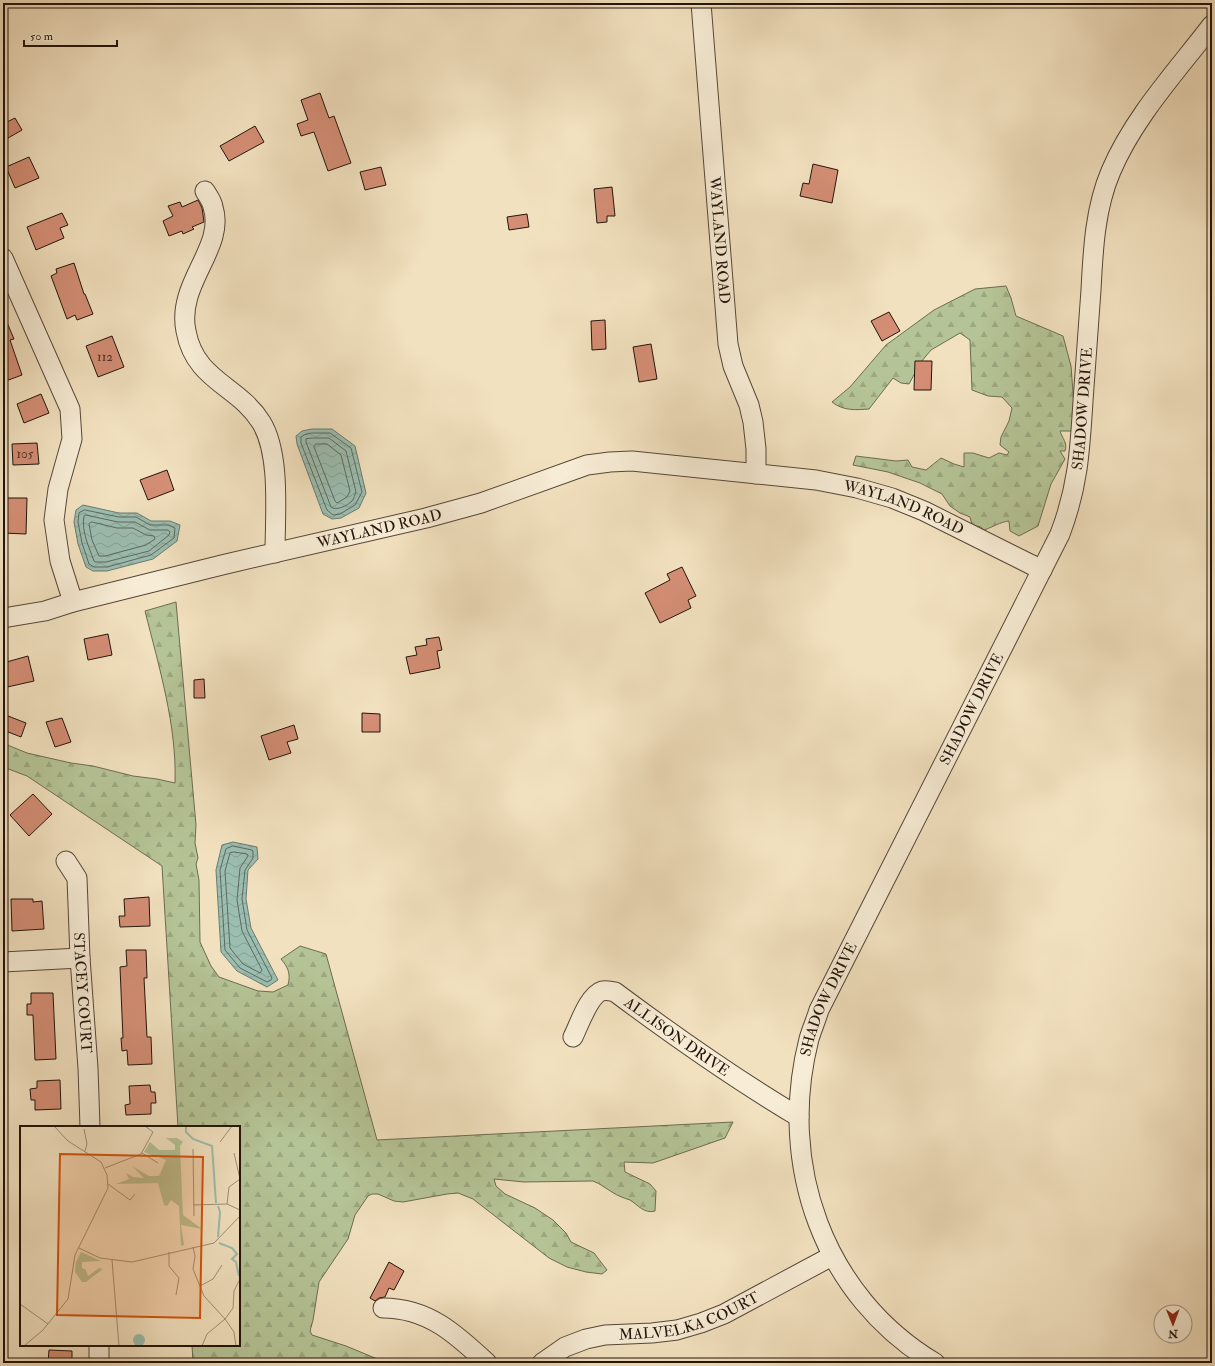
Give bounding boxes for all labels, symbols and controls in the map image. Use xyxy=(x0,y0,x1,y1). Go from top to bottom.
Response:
scale bar xyxy=(24,22,117,48)
text: 50 m xyxy=(30,29,54,44)
street label: WAYLAND ROAD xyxy=(705,175,734,305)
street label: SHADOW DRIVE xyxy=(1067,347,1096,471)
house number: 112 xyxy=(97,349,113,365)
house number: 105 xyxy=(17,446,34,462)
street label: WAYLAND ROAD xyxy=(841,476,967,539)
street label: WAYLAND ROAD xyxy=(314,505,444,553)
street label: SHADOW DRIVE xyxy=(935,650,1008,768)
street label: STACEY COURT xyxy=(70,932,96,1054)
street label: SHADOW DRIVE xyxy=(796,939,861,1058)
street label: ALLISON DRIVE xyxy=(620,992,734,1080)
inset map xyxy=(20,1126,240,1346)
street label: MALVELKA COURT xyxy=(618,1287,762,1344)
north arrow xyxy=(1153,1304,1193,1344)
text: N xyxy=(1167,1327,1179,1340)

